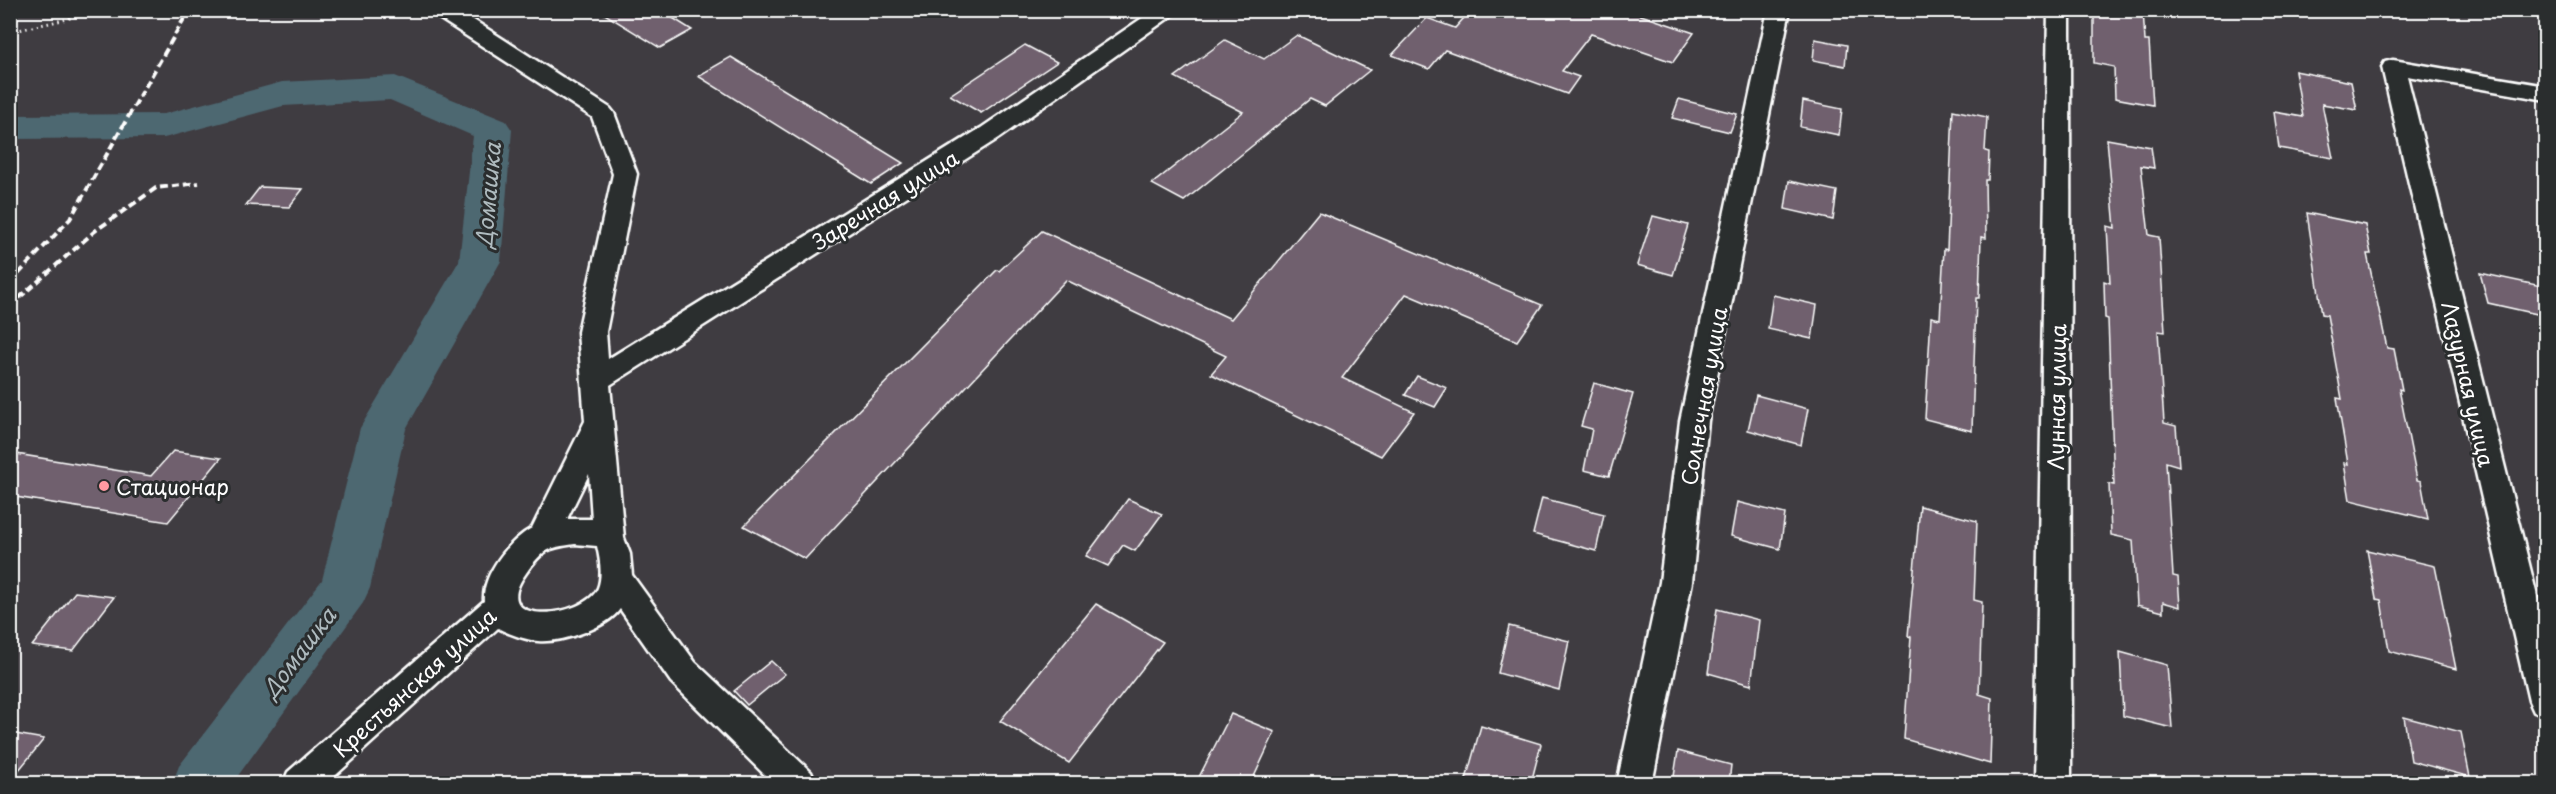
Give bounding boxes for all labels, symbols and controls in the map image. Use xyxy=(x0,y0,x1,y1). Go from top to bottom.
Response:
water label: Домашка xyxy=(466,140,508,251)
street label: Заречная улица xyxy=(806,141,965,257)
street label: Лазурная улица xyxy=(2434,298,2504,471)
street label: Солнечная улица xyxy=(1672,303,1735,488)
street label: Лунная улица xyxy=(2039,323,2073,470)
place label: Стационар xyxy=(116,470,229,502)
marker: Стационар xyxy=(97,479,111,493)
water label: Домашка xyxy=(252,599,344,706)
street label: Крестьянская улица xyxy=(325,599,503,764)

